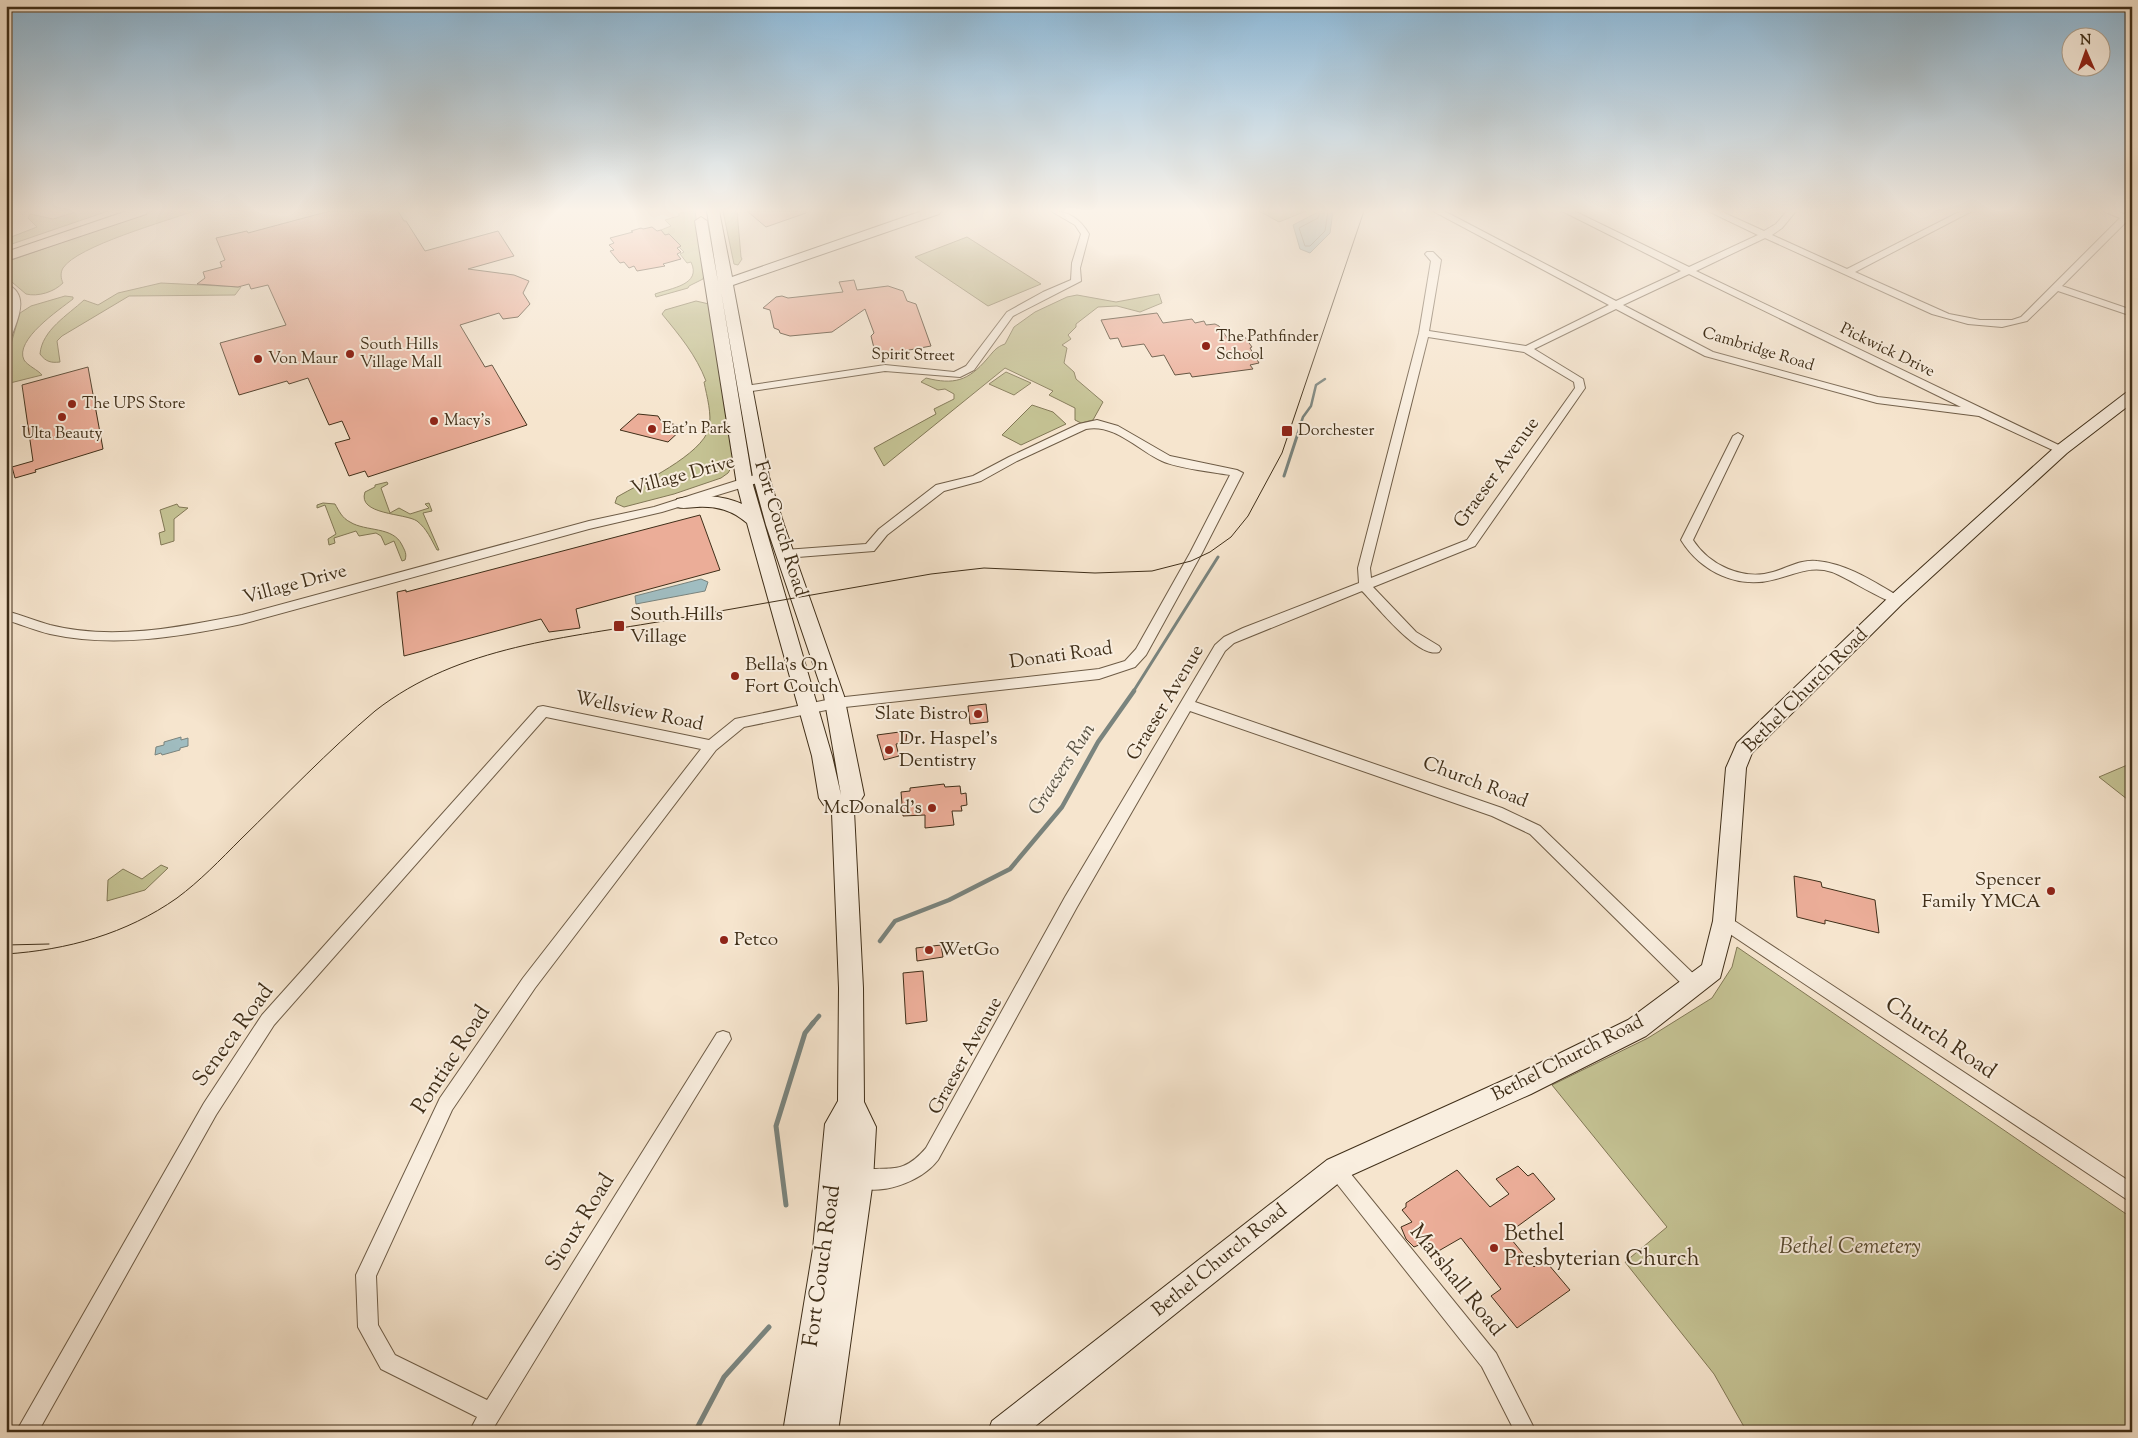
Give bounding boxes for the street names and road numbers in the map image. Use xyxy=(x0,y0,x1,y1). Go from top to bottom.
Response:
street label: Pickwick Drive xyxy=(1836,318,1938,384)
street label: Cambridge Road xyxy=(1699,322,1817,378)
street label: Spirit Street xyxy=(871,344,955,368)
street label: Graeser Avenue xyxy=(1448,412,1546,534)
street label: Village Drive xyxy=(628,449,738,503)
street label: Fort Couch Road xyxy=(747,458,814,601)
street label: Village Drive xyxy=(240,558,350,612)
street label: Bethel Church Road xyxy=(1737,622,1875,760)
street label: Donati Road xyxy=(1008,635,1115,677)
street label: Graeser Avenue xyxy=(1121,640,1211,766)
street label: Wellsview Road xyxy=(572,685,706,739)
street label: Church Road xyxy=(1418,751,1532,816)
street label: Seneca Road xyxy=(186,978,282,1094)
street label: Church Road xyxy=(1878,990,2002,1088)
street label: Graeser Avenue xyxy=(922,992,1010,1120)
street label: Pontiac Road xyxy=(405,999,499,1121)
street label: Bethel Church Road xyxy=(1487,1009,1649,1109)
street label: Sioux Road xyxy=(538,1168,624,1278)
street label: Fort Couch Road xyxy=(796,1183,850,1349)
street label: Bethel Church Road xyxy=(1147,1198,1294,1324)
street label: Marshall Road xyxy=(1401,1218,1511,1344)

